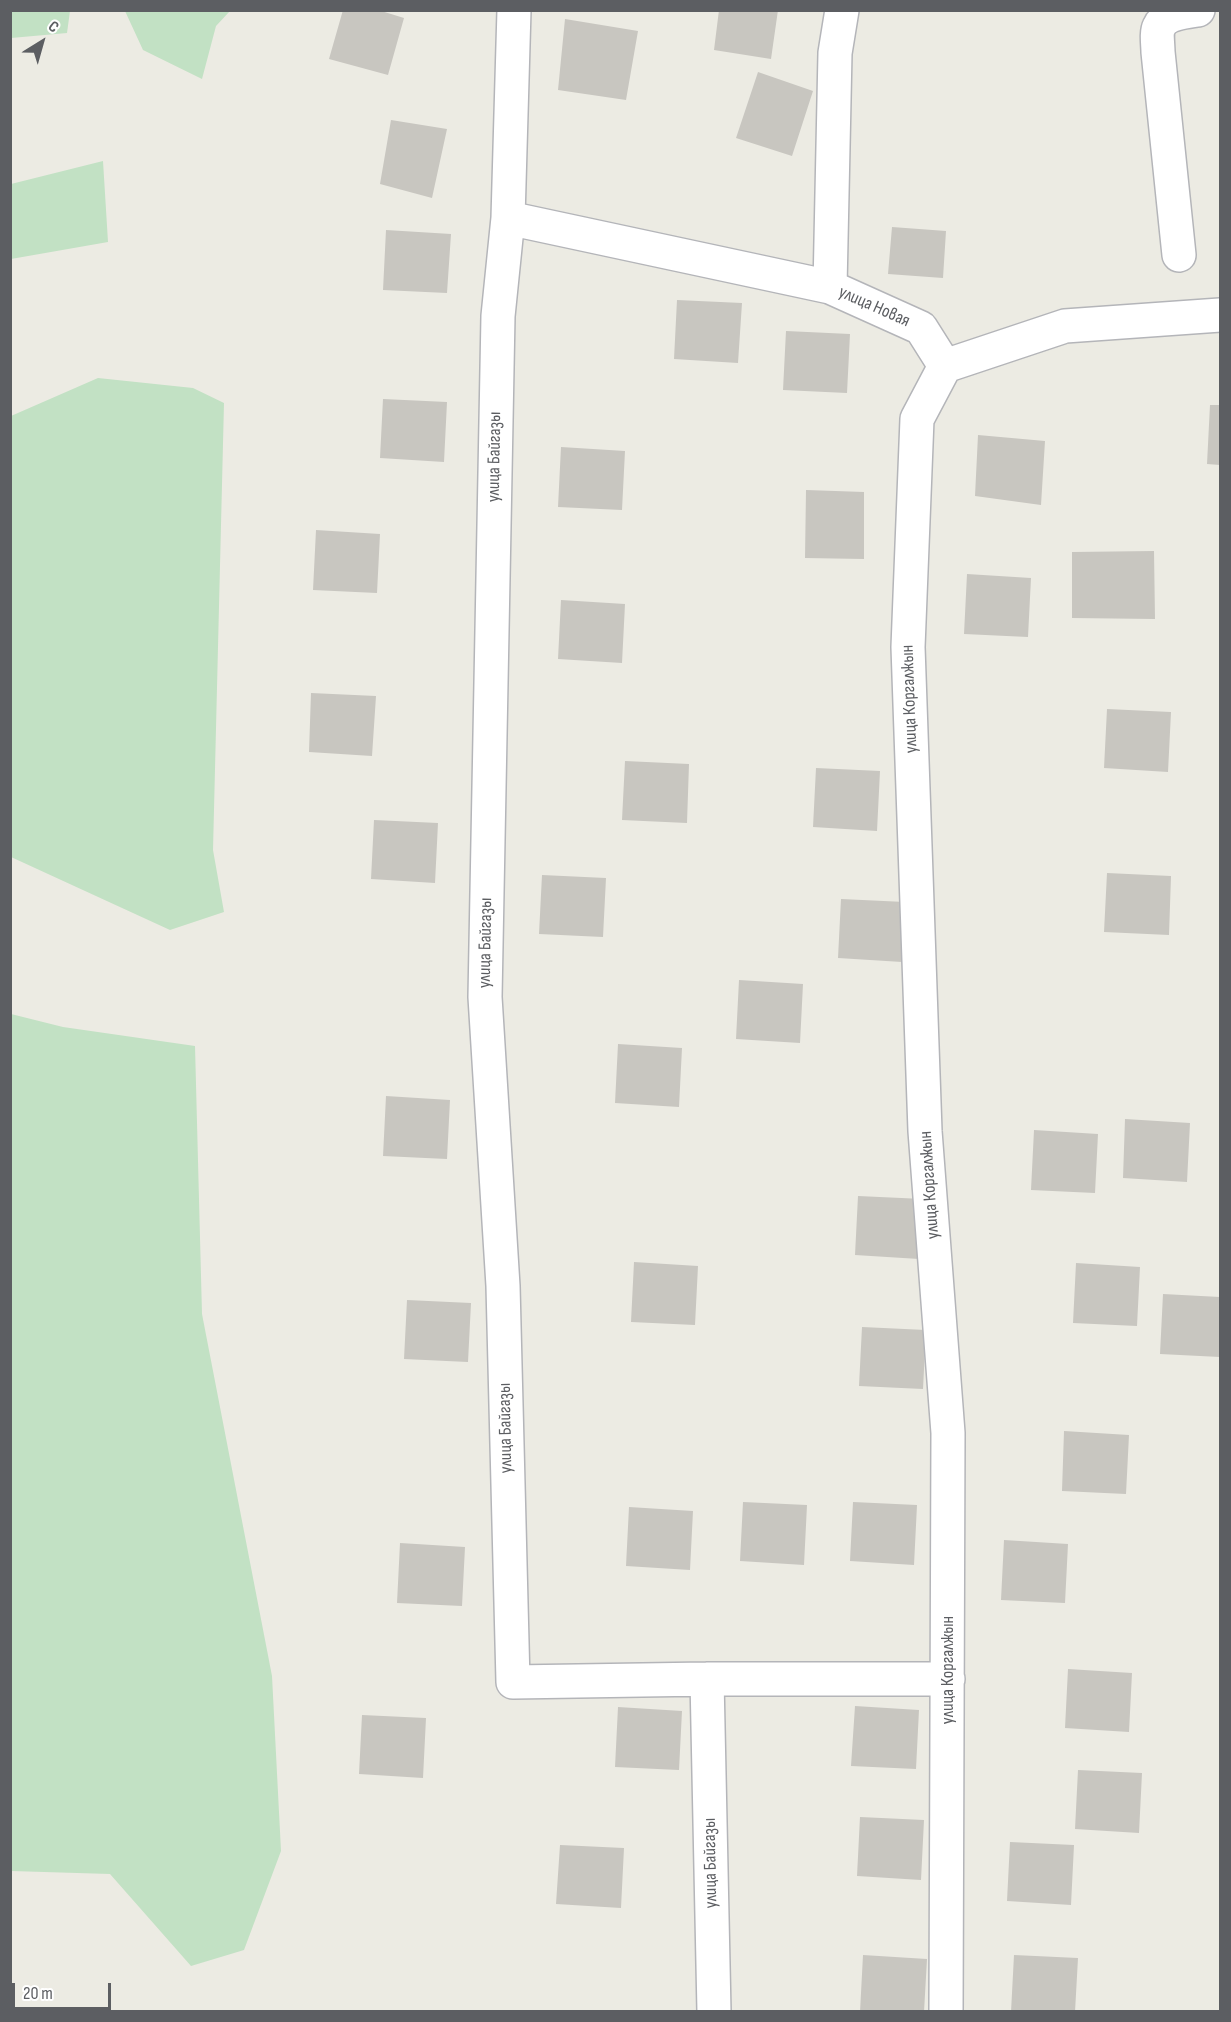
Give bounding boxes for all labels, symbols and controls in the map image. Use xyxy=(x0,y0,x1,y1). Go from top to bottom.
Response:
north arrow xyxy=(12,12,72,72)
text: С xyxy=(44,17,62,37)
street label: улица Новая xyxy=(835,282,913,332)
street label: улица Байгазы xyxy=(483,412,507,502)
street label: улица Коргалжын xyxy=(897,645,923,753)
street label: улица Байгазы xyxy=(474,898,498,988)
street label: улица Коргалжын xyxy=(915,1130,945,1240)
street label: улица Байгазы xyxy=(494,1383,518,1473)
street label: улица Коргалжын xyxy=(937,1616,959,1724)
street label: улица Байгазы xyxy=(699,1818,723,1908)
scale bar xyxy=(15,1971,114,2009)
text: 20 m xyxy=(23,1983,53,2004)

